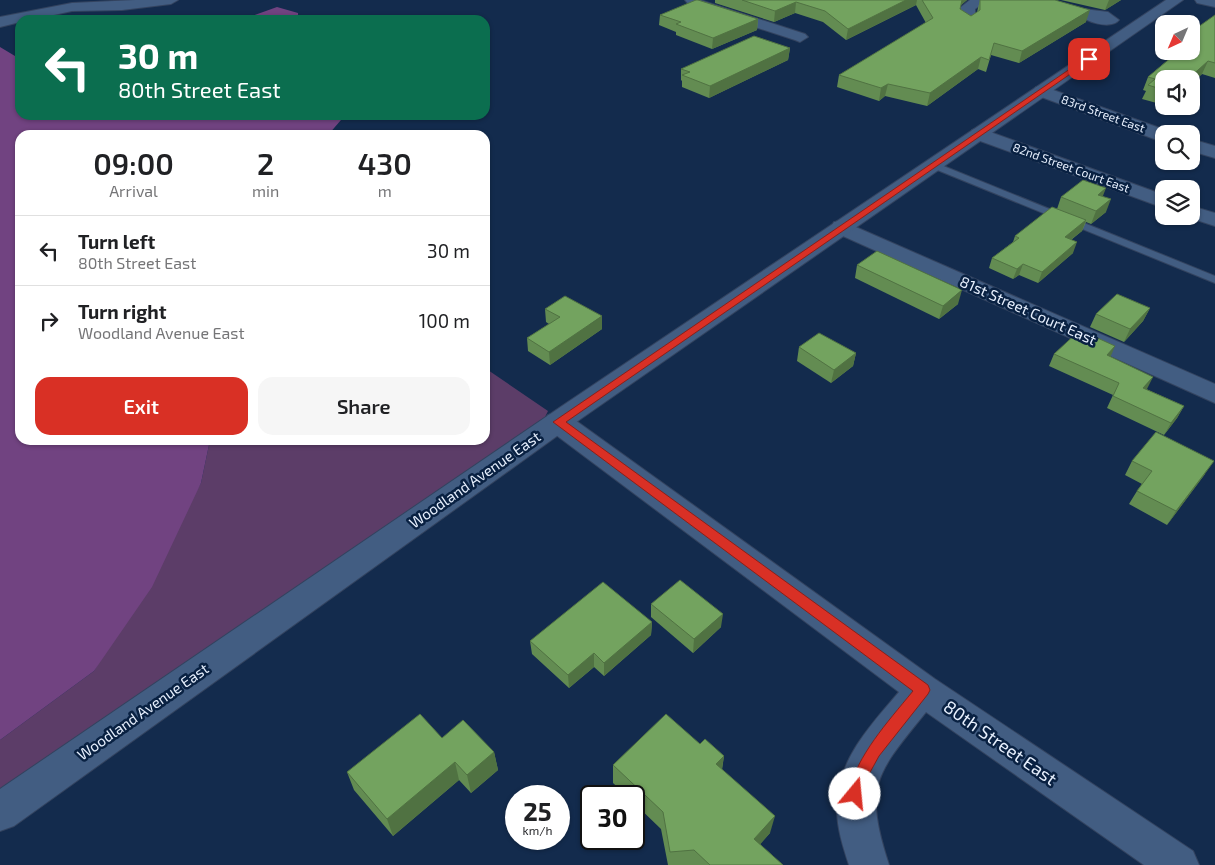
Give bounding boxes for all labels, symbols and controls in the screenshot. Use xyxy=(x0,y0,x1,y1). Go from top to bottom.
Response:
north arrow xyxy=(1155,15,1200,60)
map controls xyxy=(1155,15,1200,225)
text: 30 m xyxy=(118,34,198,76)
icon: left xyxy=(35,35,100,100)
pin xyxy=(1068,38,1110,80)
icon: arrive xyxy=(1075,45,1103,73)
button: sound xyxy=(1155,70,1200,115)
text: 80th Street East xyxy=(118,76,281,102)
street label: 83rd Street East xyxy=(1060,91,1148,135)
button: search xyxy=(1155,125,1200,170)
street label: 82nd Street Court East xyxy=(1011,139,1132,195)
text: 09:00 xyxy=(93,145,174,181)
text: 2 xyxy=(257,145,274,181)
text: 430 xyxy=(358,145,412,181)
button: layers xyxy=(1155,180,1200,225)
text: Arrival xyxy=(109,181,158,200)
text: min xyxy=(252,181,279,200)
text: m xyxy=(378,181,392,200)
text: Turn left xyxy=(78,230,155,253)
icon: left xyxy=(35,237,63,265)
text: 30 m xyxy=(427,239,470,262)
text: 80th Street East xyxy=(78,253,196,272)
street label: 81st Street Court East xyxy=(957,272,1100,348)
text: Turn right xyxy=(78,300,166,323)
icon: right xyxy=(35,307,63,335)
text: 100 m xyxy=(419,309,470,332)
text: Woodland Avenue East xyxy=(78,323,245,342)
button: Exit xyxy=(35,377,248,435)
button: Share xyxy=(258,377,470,435)
street label: Woodland Avenue East xyxy=(405,427,544,531)
street label: Woodland Avenue East xyxy=(73,659,212,763)
street label: 80th Street East xyxy=(940,695,1062,789)
position arrow xyxy=(828,767,880,819)
speed limit sign: 30 xyxy=(580,785,645,850)
text: 25 xyxy=(523,796,552,826)
text: km/h xyxy=(523,823,552,837)

